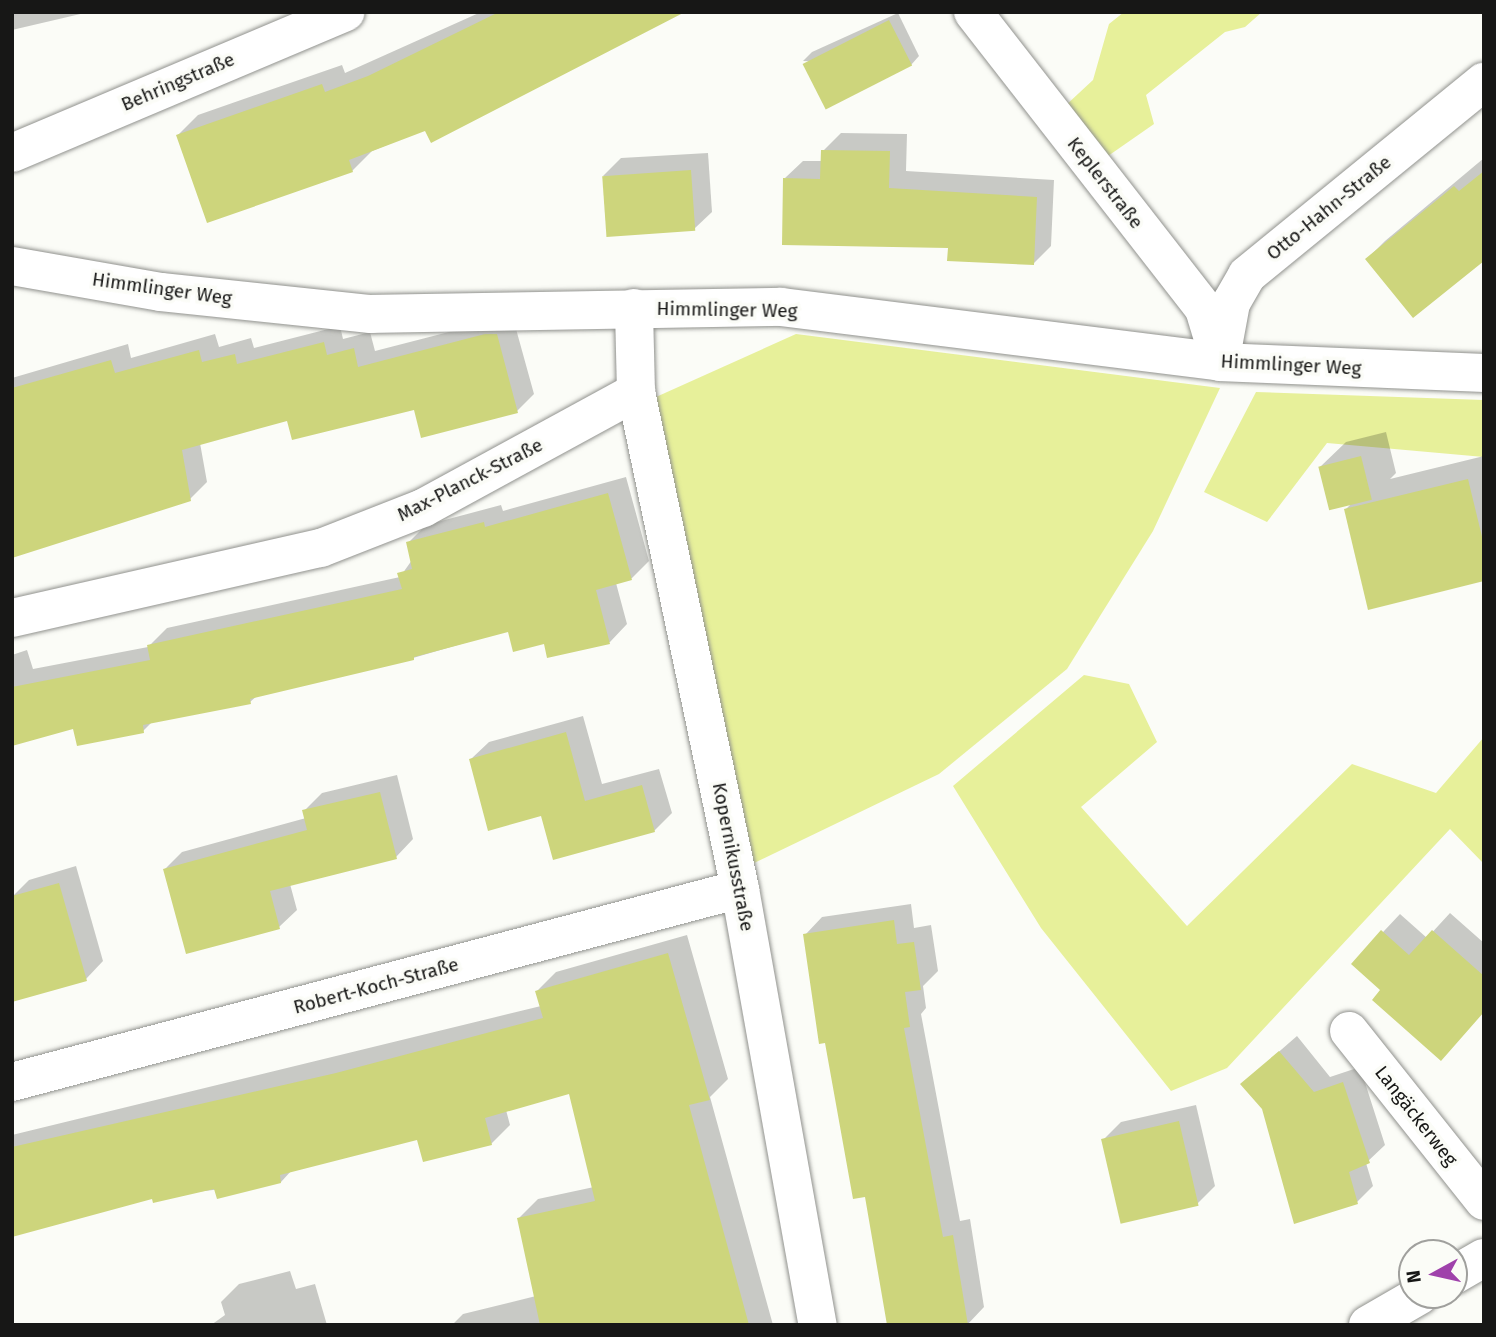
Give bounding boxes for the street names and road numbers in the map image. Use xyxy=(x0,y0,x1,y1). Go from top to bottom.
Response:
street label: Behringstraße xyxy=(118,48,238,116)
street label: Keplerstraße xyxy=(1062,133,1148,233)
street label: Otto-Hahn-Straße xyxy=(1262,151,1396,265)
street label: Himmlinger Weg xyxy=(91,268,233,310)
street label: Himmlinger Weg xyxy=(656,297,798,323)
street label: Himmlinger Weg xyxy=(1220,350,1362,380)
street label: Max-Planck-Straße xyxy=(394,434,546,526)
street label: Kopernikusstraße xyxy=(707,781,759,933)
street label: Robert-Koch-Straße xyxy=(291,953,461,1019)
street label: Langäckerweg xyxy=(1370,1061,1462,1171)

